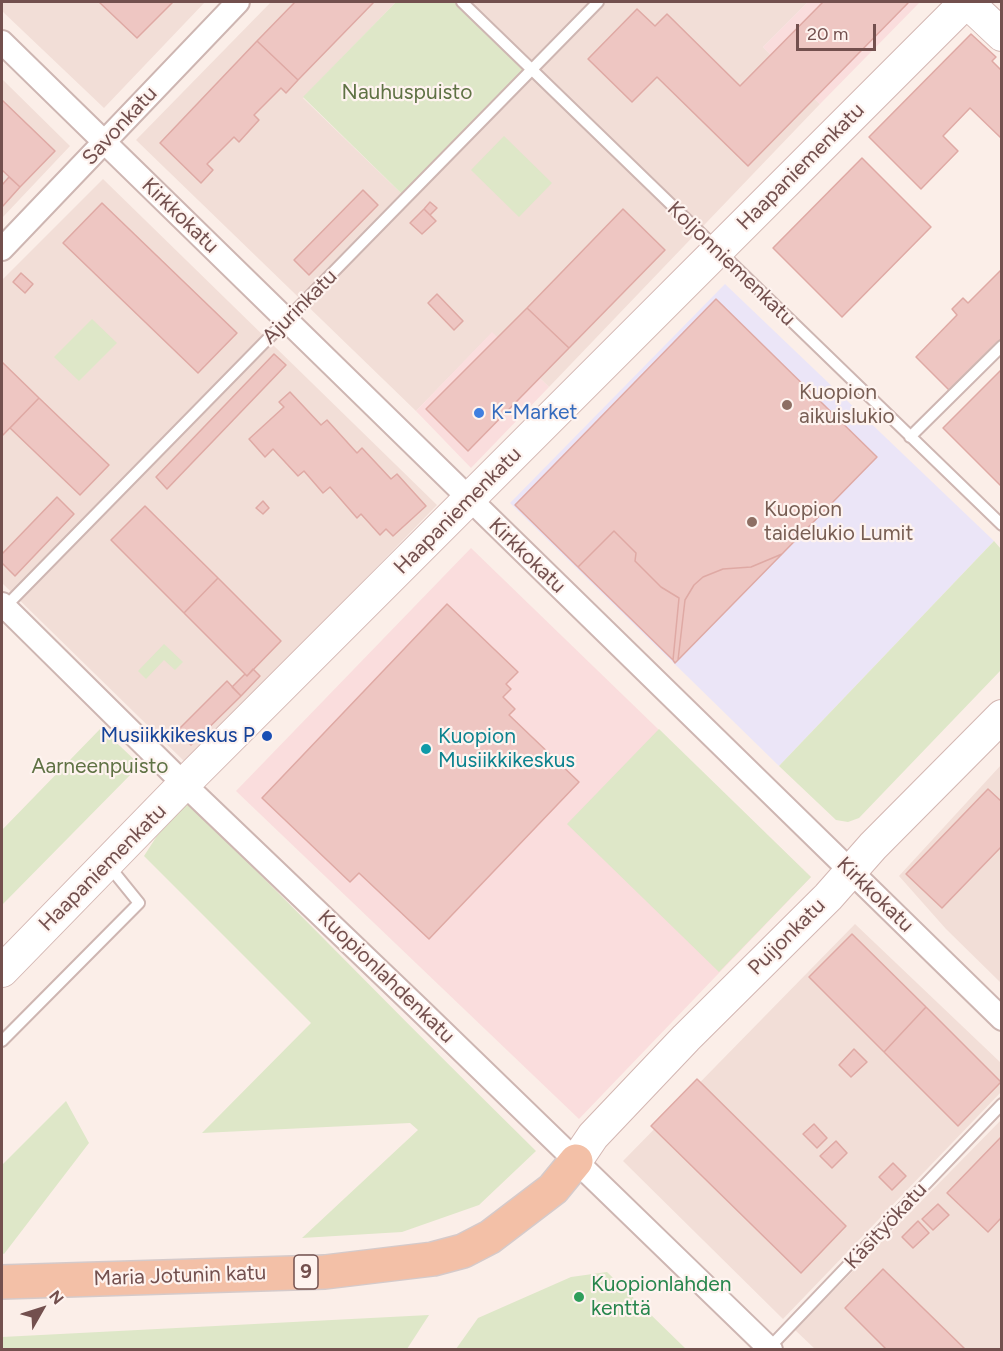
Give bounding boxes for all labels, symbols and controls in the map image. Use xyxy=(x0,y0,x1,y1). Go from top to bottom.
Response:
scale bar xyxy=(799,12,878,50)
text: 20 m xyxy=(807,23,848,45)
park label: Nauhuspuisto xyxy=(342,80,472,106)
street label: Savonkatu xyxy=(77,81,163,171)
street label: Haapaniemenkatu xyxy=(732,98,870,236)
street label: Kirkkokatu xyxy=(136,173,224,259)
street label: Koljonniemenkatu xyxy=(662,196,800,332)
street label: Ajurinkatu xyxy=(257,264,343,350)
place label: Kuopion aikuislukio xyxy=(799,380,895,430)
marker: Kuopion aikuislukio xyxy=(780,398,794,412)
place label: K-Market xyxy=(491,400,578,426)
marker: K-Market xyxy=(472,406,486,420)
street label: Haapaniemenkatu xyxy=(389,442,527,580)
place label: Kuopion taidelukio Lumit xyxy=(764,497,913,547)
street label: Kirkkokatu xyxy=(483,513,571,599)
marker: Kuopion taidelukio Lumit xyxy=(745,515,759,529)
place label: Musiikkikeskus P xyxy=(100,723,255,749)
place label: Kuopion Musiikkikeskus xyxy=(438,724,575,774)
marker: Musiikkikeskus P xyxy=(260,729,274,743)
marker: Kuopion Musiikkikeskus xyxy=(419,742,433,756)
park label: Aarneenpuisto xyxy=(31,754,169,780)
street label: Haapaniemenkatu xyxy=(34,799,172,937)
street label: Kirkkokatu xyxy=(831,852,919,938)
street label: Puijonkatu xyxy=(743,893,831,981)
street label: Kuopionlahdenkatu xyxy=(312,905,460,1049)
street label: Käsityökatu xyxy=(839,1177,933,1275)
road number: 9 xyxy=(294,1255,318,1289)
street label: Maria Jotunin katu xyxy=(93,1260,267,1292)
place label: Kuopionlahden kenttä xyxy=(591,1272,731,1322)
north arrow xyxy=(12,1279,72,1339)
text: N xyxy=(45,1287,68,1308)
marker: Kuopionlahden kenttä xyxy=(572,1290,586,1304)

